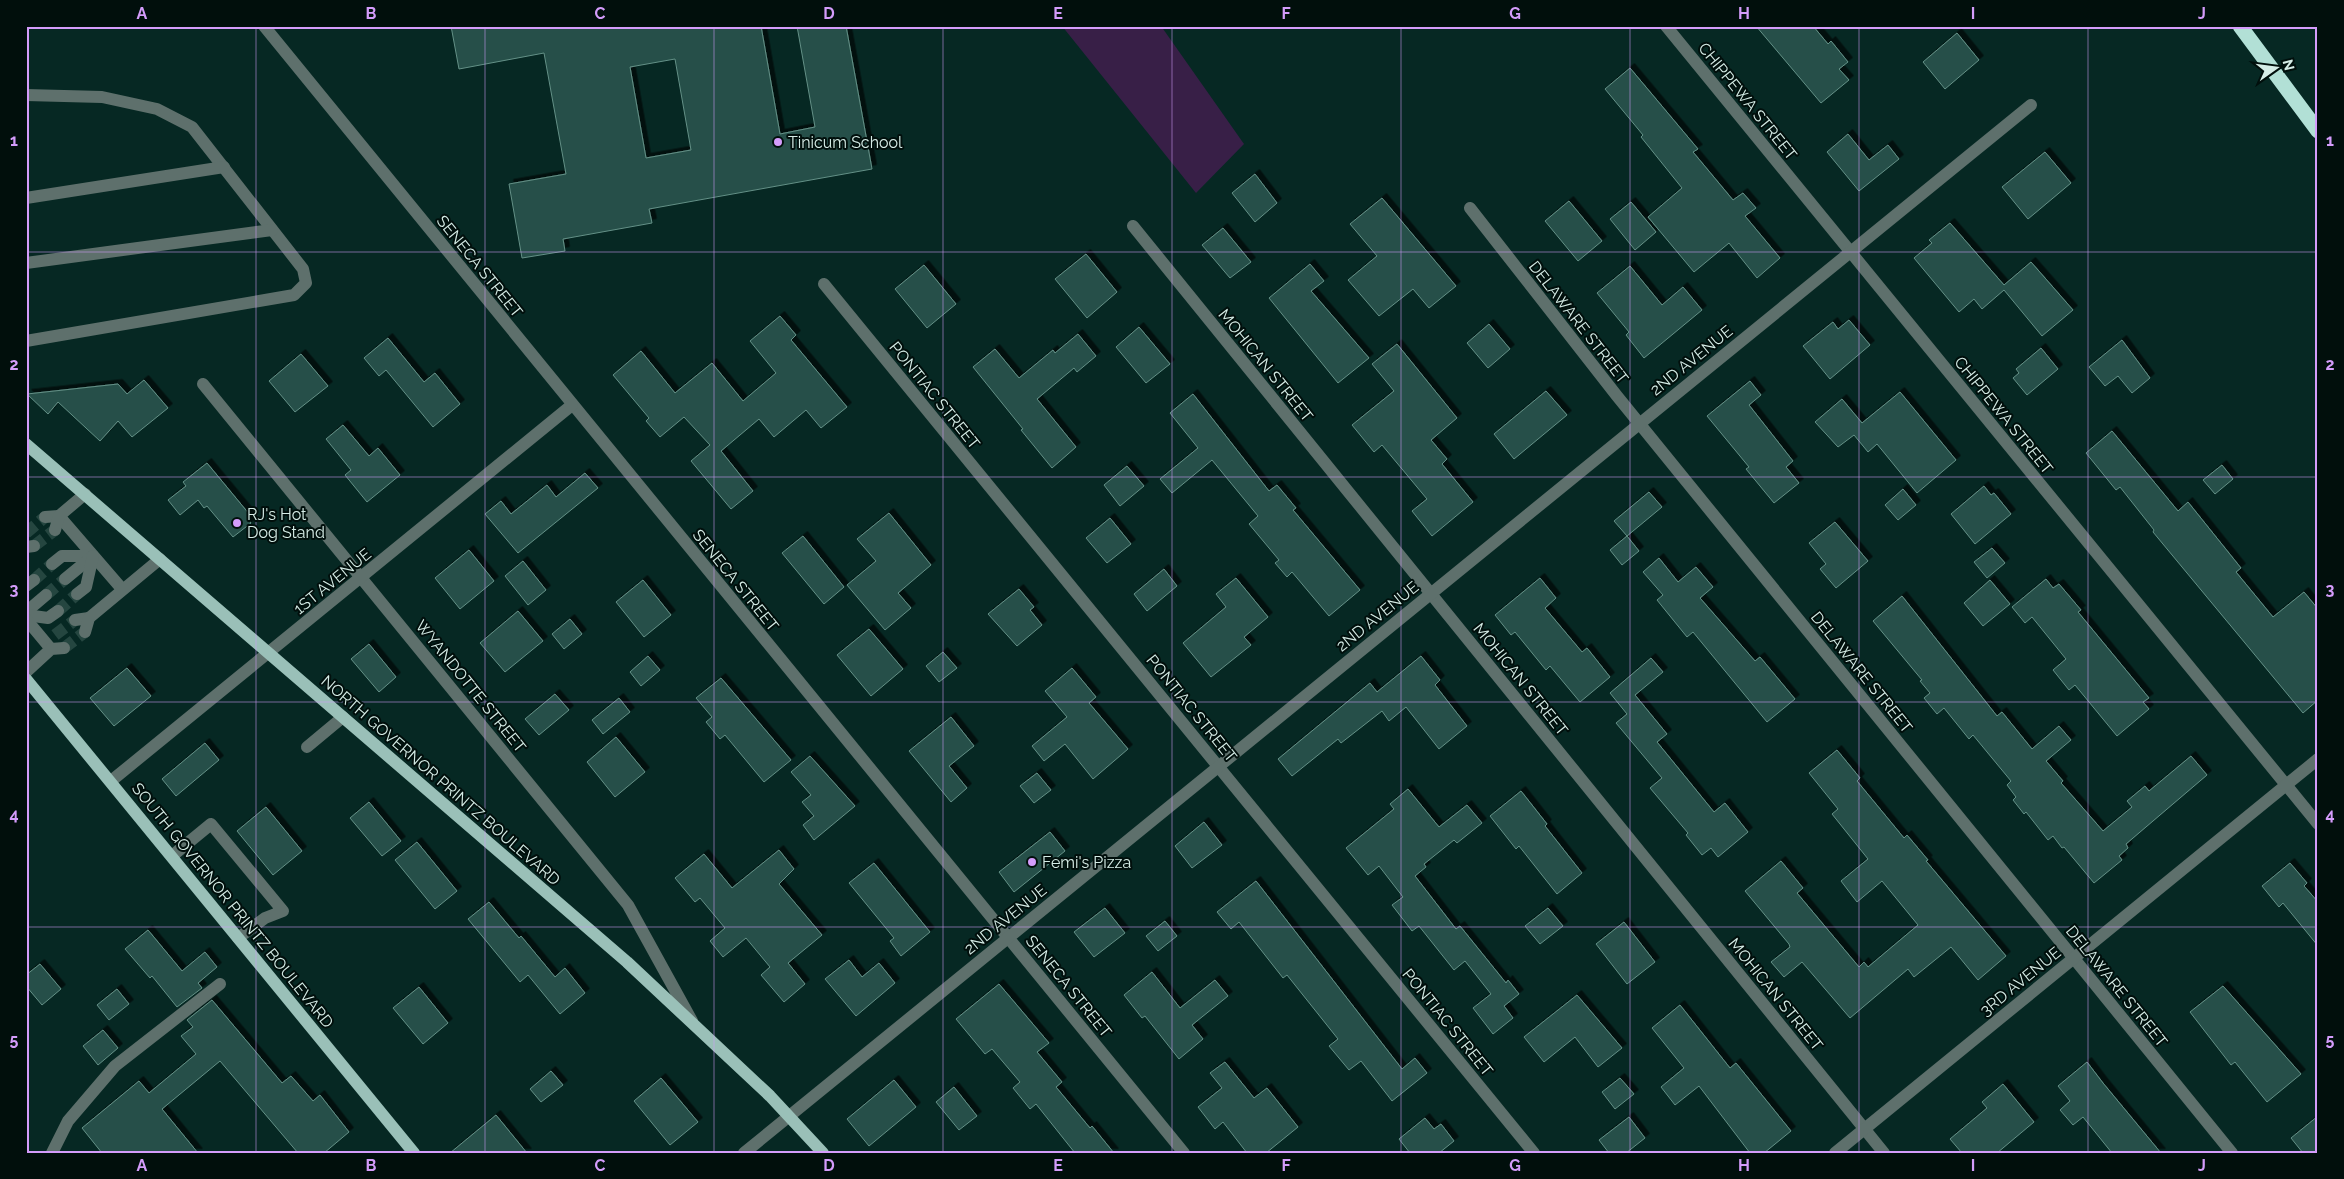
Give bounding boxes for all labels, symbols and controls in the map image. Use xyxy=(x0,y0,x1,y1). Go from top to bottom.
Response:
text: A xyxy=(137,4,148,23)
text: B xyxy=(366,4,377,23)
text: C xyxy=(595,4,606,23)
text: D xyxy=(823,4,835,23)
text: E xyxy=(1053,4,1063,23)
text: F xyxy=(1281,4,1291,23)
text: G xyxy=(1509,4,1521,23)
text: H xyxy=(1738,4,1750,23)
text: I xyxy=(1971,4,1975,23)
text: J xyxy=(2198,4,2206,23)
street label: CHIPPEWA STREET xyxy=(1694,39,1801,164)
north arrow xyxy=(2252,42,2302,92)
text: N xyxy=(2280,58,2298,72)
text: 1 xyxy=(10,131,18,150)
text: 1 xyxy=(2326,131,2334,150)
place label: Tinicum School xyxy=(788,133,903,152)
marker: Tinicum School xyxy=(772,136,784,148)
street label: SENECA STREET xyxy=(433,211,527,321)
street label: DELAWARE STREET xyxy=(1525,257,1633,388)
street label: MOHICAN STREET xyxy=(1214,305,1317,425)
street label: 2ND AVENUE xyxy=(1646,321,1736,399)
street label: PONTIAC STREET xyxy=(885,338,984,453)
street label: CHIPPEWA STREET xyxy=(1950,353,2057,478)
text: 2 xyxy=(9,355,19,374)
text: 2 xyxy=(2325,355,2335,374)
place label: RJ's Hot Dog Stand xyxy=(247,505,325,542)
marker: RJ's Hot Dog Stand xyxy=(231,517,243,529)
street label: SENECA STREET xyxy=(689,525,783,635)
street label: 1ST AVENUE xyxy=(290,544,375,618)
street label: 2ND AVENUE xyxy=(1332,577,1422,655)
text: 3 xyxy=(10,580,19,599)
text: 3 xyxy=(2326,580,2335,599)
street label: DELAWARE STREET xyxy=(1807,608,1916,737)
street label: WYANDOTTE STREET xyxy=(411,616,530,756)
street label: MOHICAN STREET xyxy=(1469,619,1572,739)
street label: PONTIAC STREET xyxy=(1142,651,1241,766)
street label: NORTH GOVERNOR PRINTZ BOULEVARD xyxy=(317,671,564,889)
street label: SOUTH GOVERNOR PRINTZ BOULEVARD xyxy=(128,779,337,1032)
text: 4 xyxy=(9,805,19,824)
text: 4 xyxy=(2325,805,2335,824)
place label: Femi's Pizza xyxy=(1042,853,1131,872)
marker: Femi's Pizza xyxy=(1026,856,1038,868)
street label: 2ND AVENUE xyxy=(960,880,1050,958)
street label: DELAWARE STREET xyxy=(2062,922,2171,1051)
street label: SENECA STREET xyxy=(1022,931,1116,1041)
street label: MOHICAN STREET xyxy=(1724,934,1827,1054)
street label: 3RD AVENUE xyxy=(1976,943,2065,1020)
street label: PONTIAC STREET xyxy=(1398,965,1497,1080)
text: 5 xyxy=(10,1030,19,1049)
text: 5 xyxy=(2326,1030,2335,1049)
text: A xyxy=(137,1156,148,1175)
text: B xyxy=(366,1156,377,1175)
text: C xyxy=(595,1156,606,1175)
text: D xyxy=(823,1156,835,1175)
text: E xyxy=(1053,1156,1063,1175)
text: F xyxy=(1281,1156,1291,1175)
text: G xyxy=(1509,1156,1521,1175)
text: H xyxy=(1738,1156,1750,1175)
text: I xyxy=(1971,1156,1975,1175)
text: J xyxy=(2198,1156,2206,1175)

